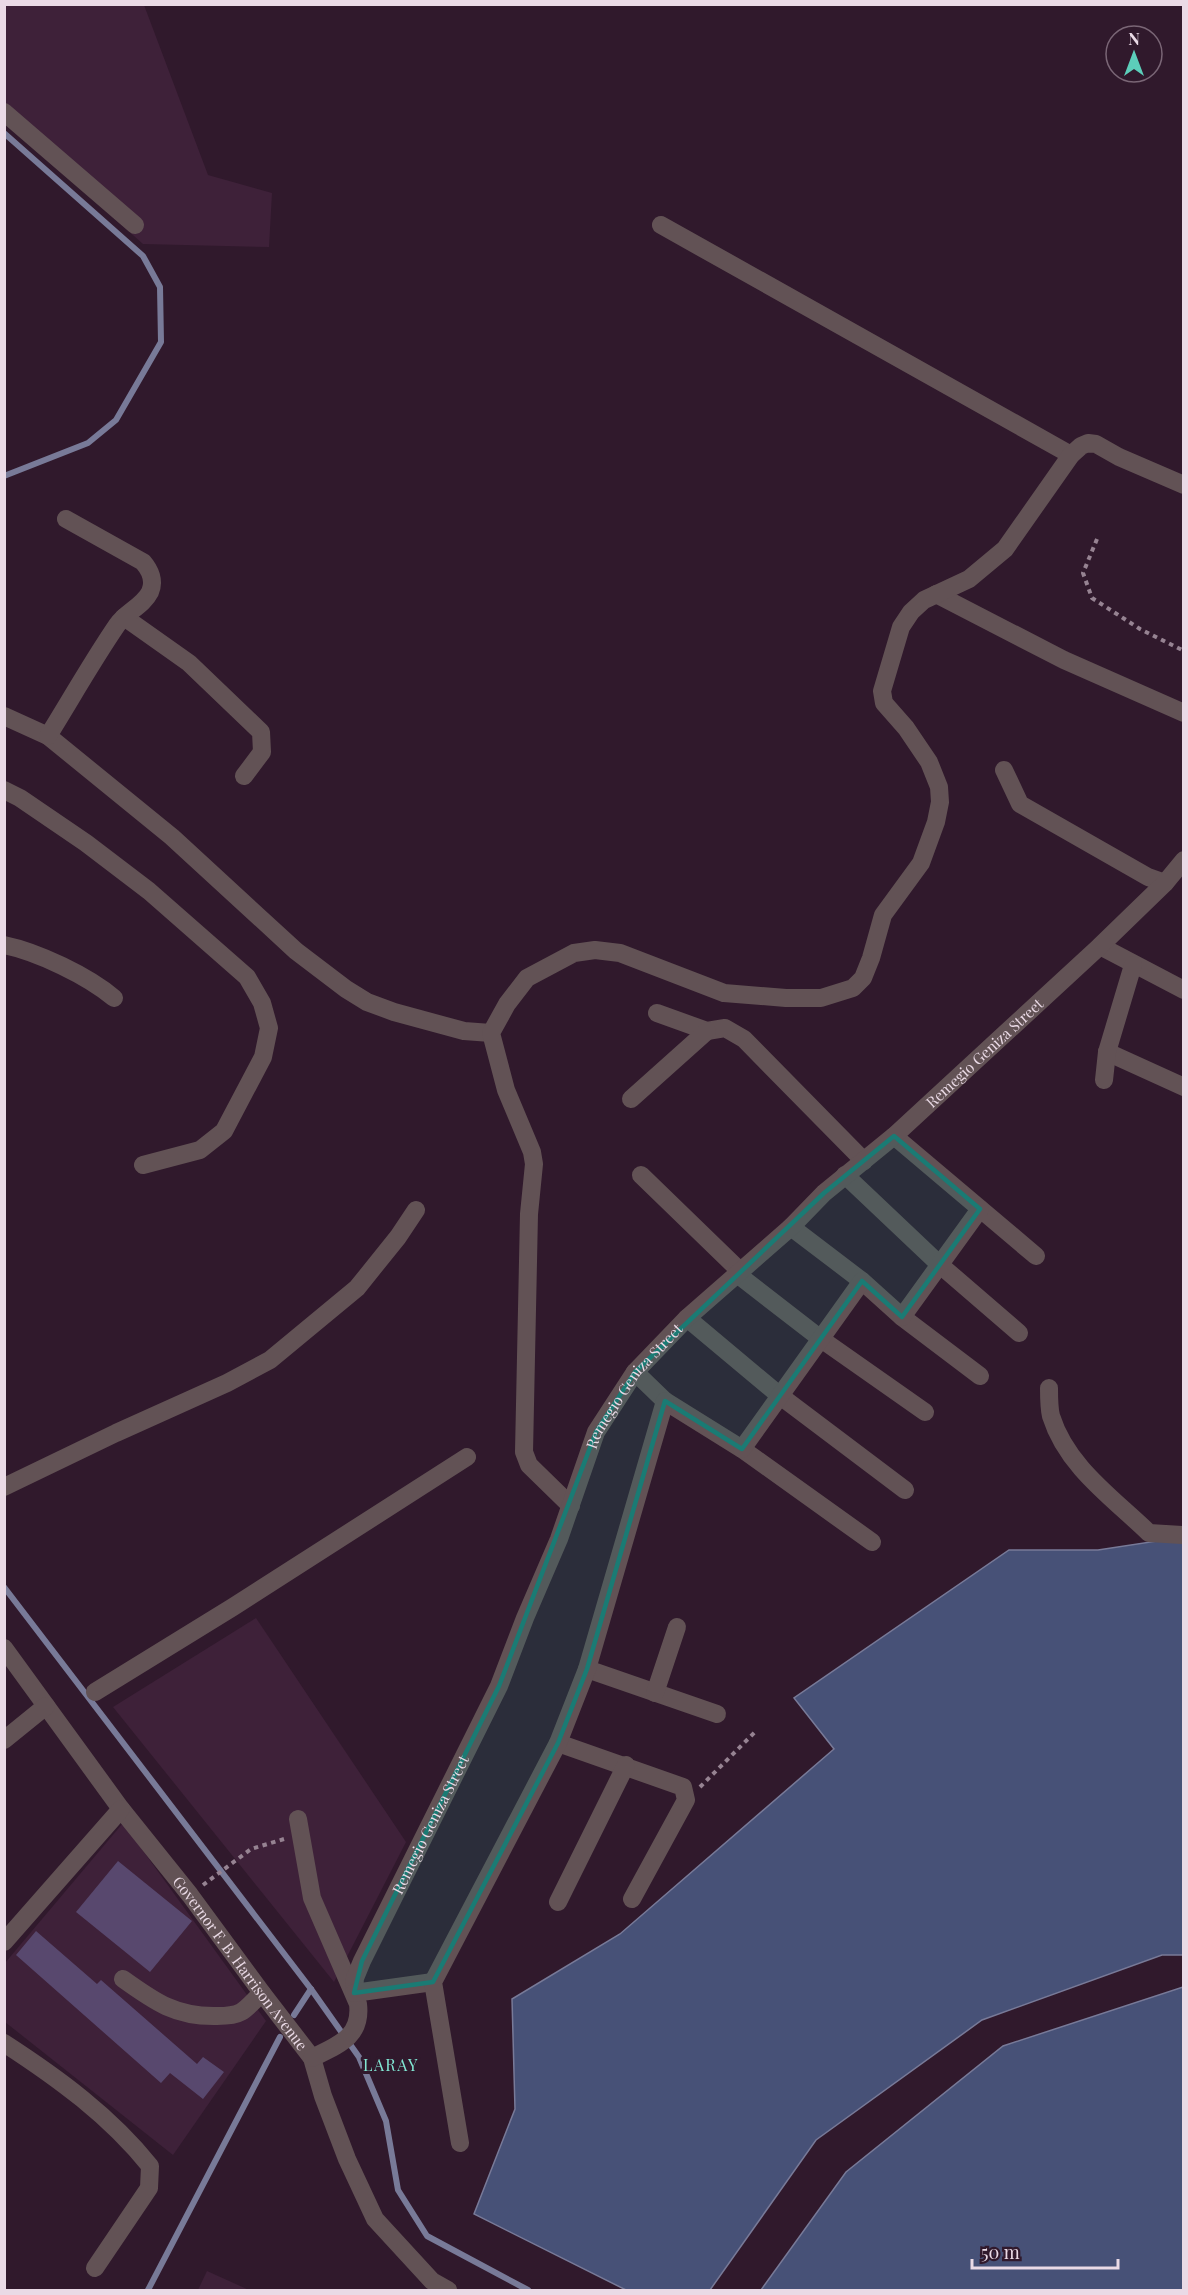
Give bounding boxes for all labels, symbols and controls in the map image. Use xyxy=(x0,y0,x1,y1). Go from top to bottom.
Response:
north arrow xyxy=(1104,24,1164,84)
text: N xyxy=(1128,28,1140,49)
street label: Remegio Geniza Street xyxy=(922,993,1048,1112)
street label: Remegio Geniza Street xyxy=(581,1318,687,1451)
street label: Remegio Geniza Street xyxy=(387,1751,473,1897)
street label: Governor F. B. Harrison Avenue xyxy=(169,1872,312,2054)
district label: LARAY xyxy=(363,2054,419,2075)
scale bar xyxy=(972,2232,1118,2270)
text: 50 m xyxy=(981,2240,1020,2264)

